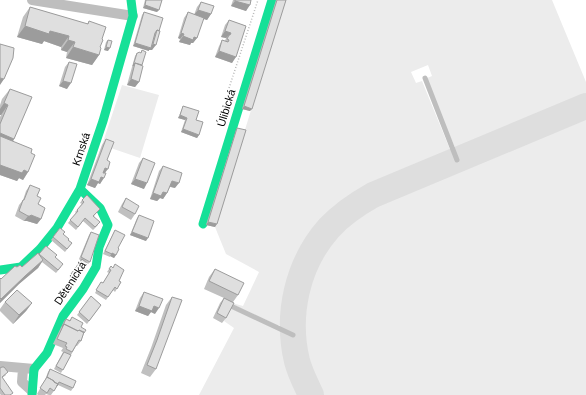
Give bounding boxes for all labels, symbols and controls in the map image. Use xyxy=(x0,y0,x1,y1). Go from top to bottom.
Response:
street label: Úlibická xyxy=(215,87,238,128)
street label: Krnská xyxy=(70,130,93,167)
street label: Dětenická xyxy=(52,258,89,307)

